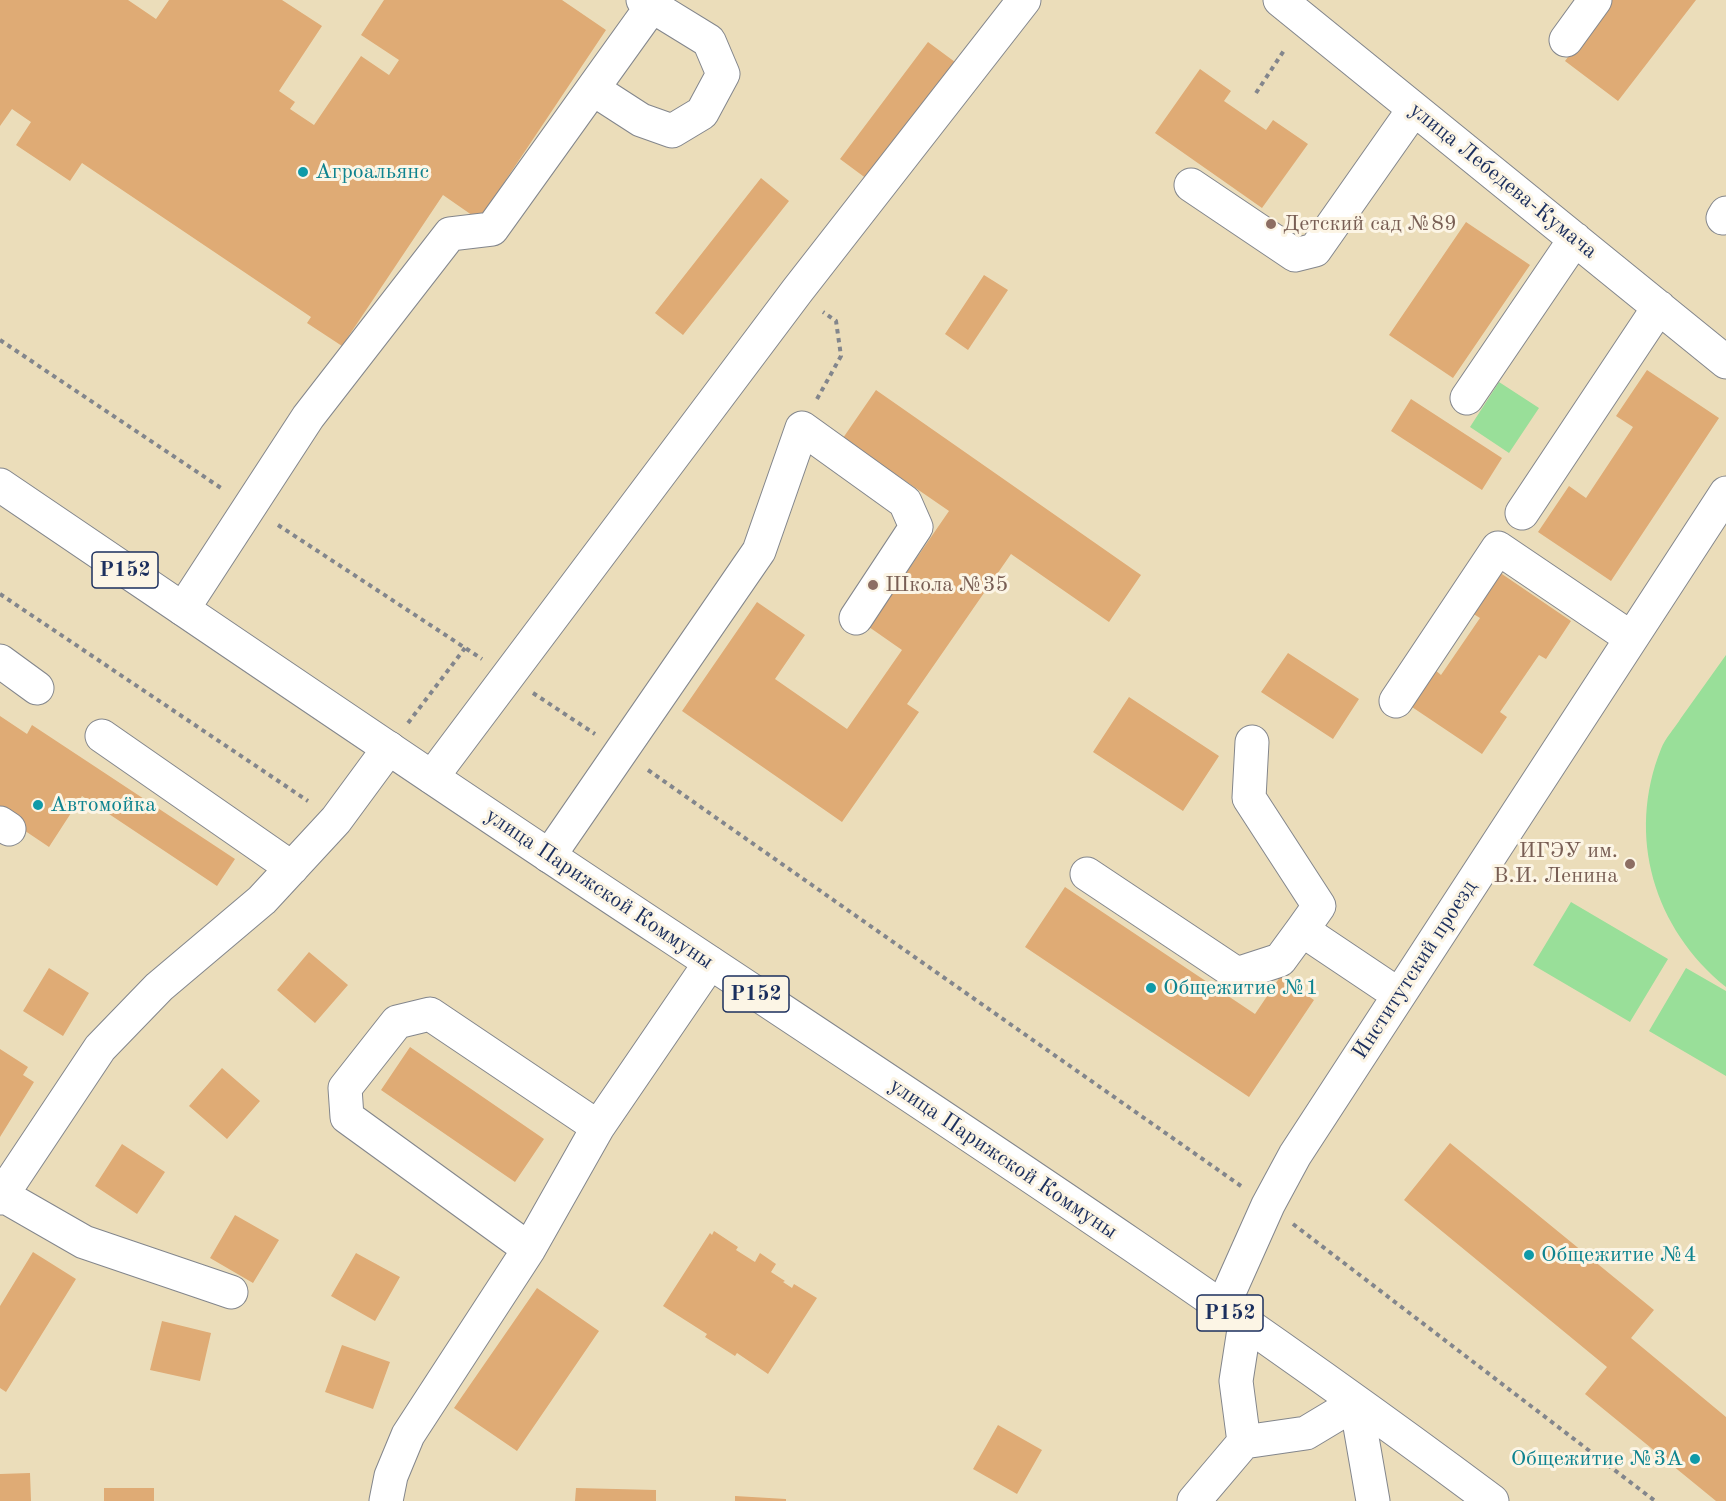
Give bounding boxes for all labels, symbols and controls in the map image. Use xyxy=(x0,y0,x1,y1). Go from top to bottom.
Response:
street label: улица Лебедева-Кумача xyxy=(1404,97,1602,265)
place label: Агроальянс xyxy=(315,159,429,185)
marker: Агроальянс xyxy=(296,165,310,179)
place label: Детский сад №89 xyxy=(1283,211,1457,237)
marker: Детский сад №89 xyxy=(1264,217,1278,231)
road number: Р152 xyxy=(92,552,158,588)
place label: Школа №35 xyxy=(885,572,1008,598)
marker: Школа №35 xyxy=(866,578,880,592)
place label: Автомойка xyxy=(50,792,156,818)
marker: Автомойка xyxy=(31,798,45,812)
street label: улица Парижской Коммуны xyxy=(480,803,718,975)
place label: ИГЭУ им. В.И. Ленина xyxy=(1493,838,1618,890)
marker: ИГЭУ им. В.И. Ленина xyxy=(1623,857,1637,871)
street label: Институтский проезд xyxy=(1347,875,1483,1065)
place label: Общежитие №1 xyxy=(1163,975,1319,1001)
road number: Р152 xyxy=(723,976,789,1012)
marker: Общежитие №1 xyxy=(1144,981,1158,995)
street label: улица Парижской Коммуны xyxy=(884,1073,1122,1245)
place label: Общежитие №4 xyxy=(1541,1242,1697,1268)
marker: Общежитие №4 xyxy=(1522,1248,1536,1262)
road number: Р152 xyxy=(1197,1295,1263,1331)
place label: Общежитие №3А xyxy=(1511,1446,1683,1472)
marker: Общежитие №3А xyxy=(1688,1452,1702,1466)

